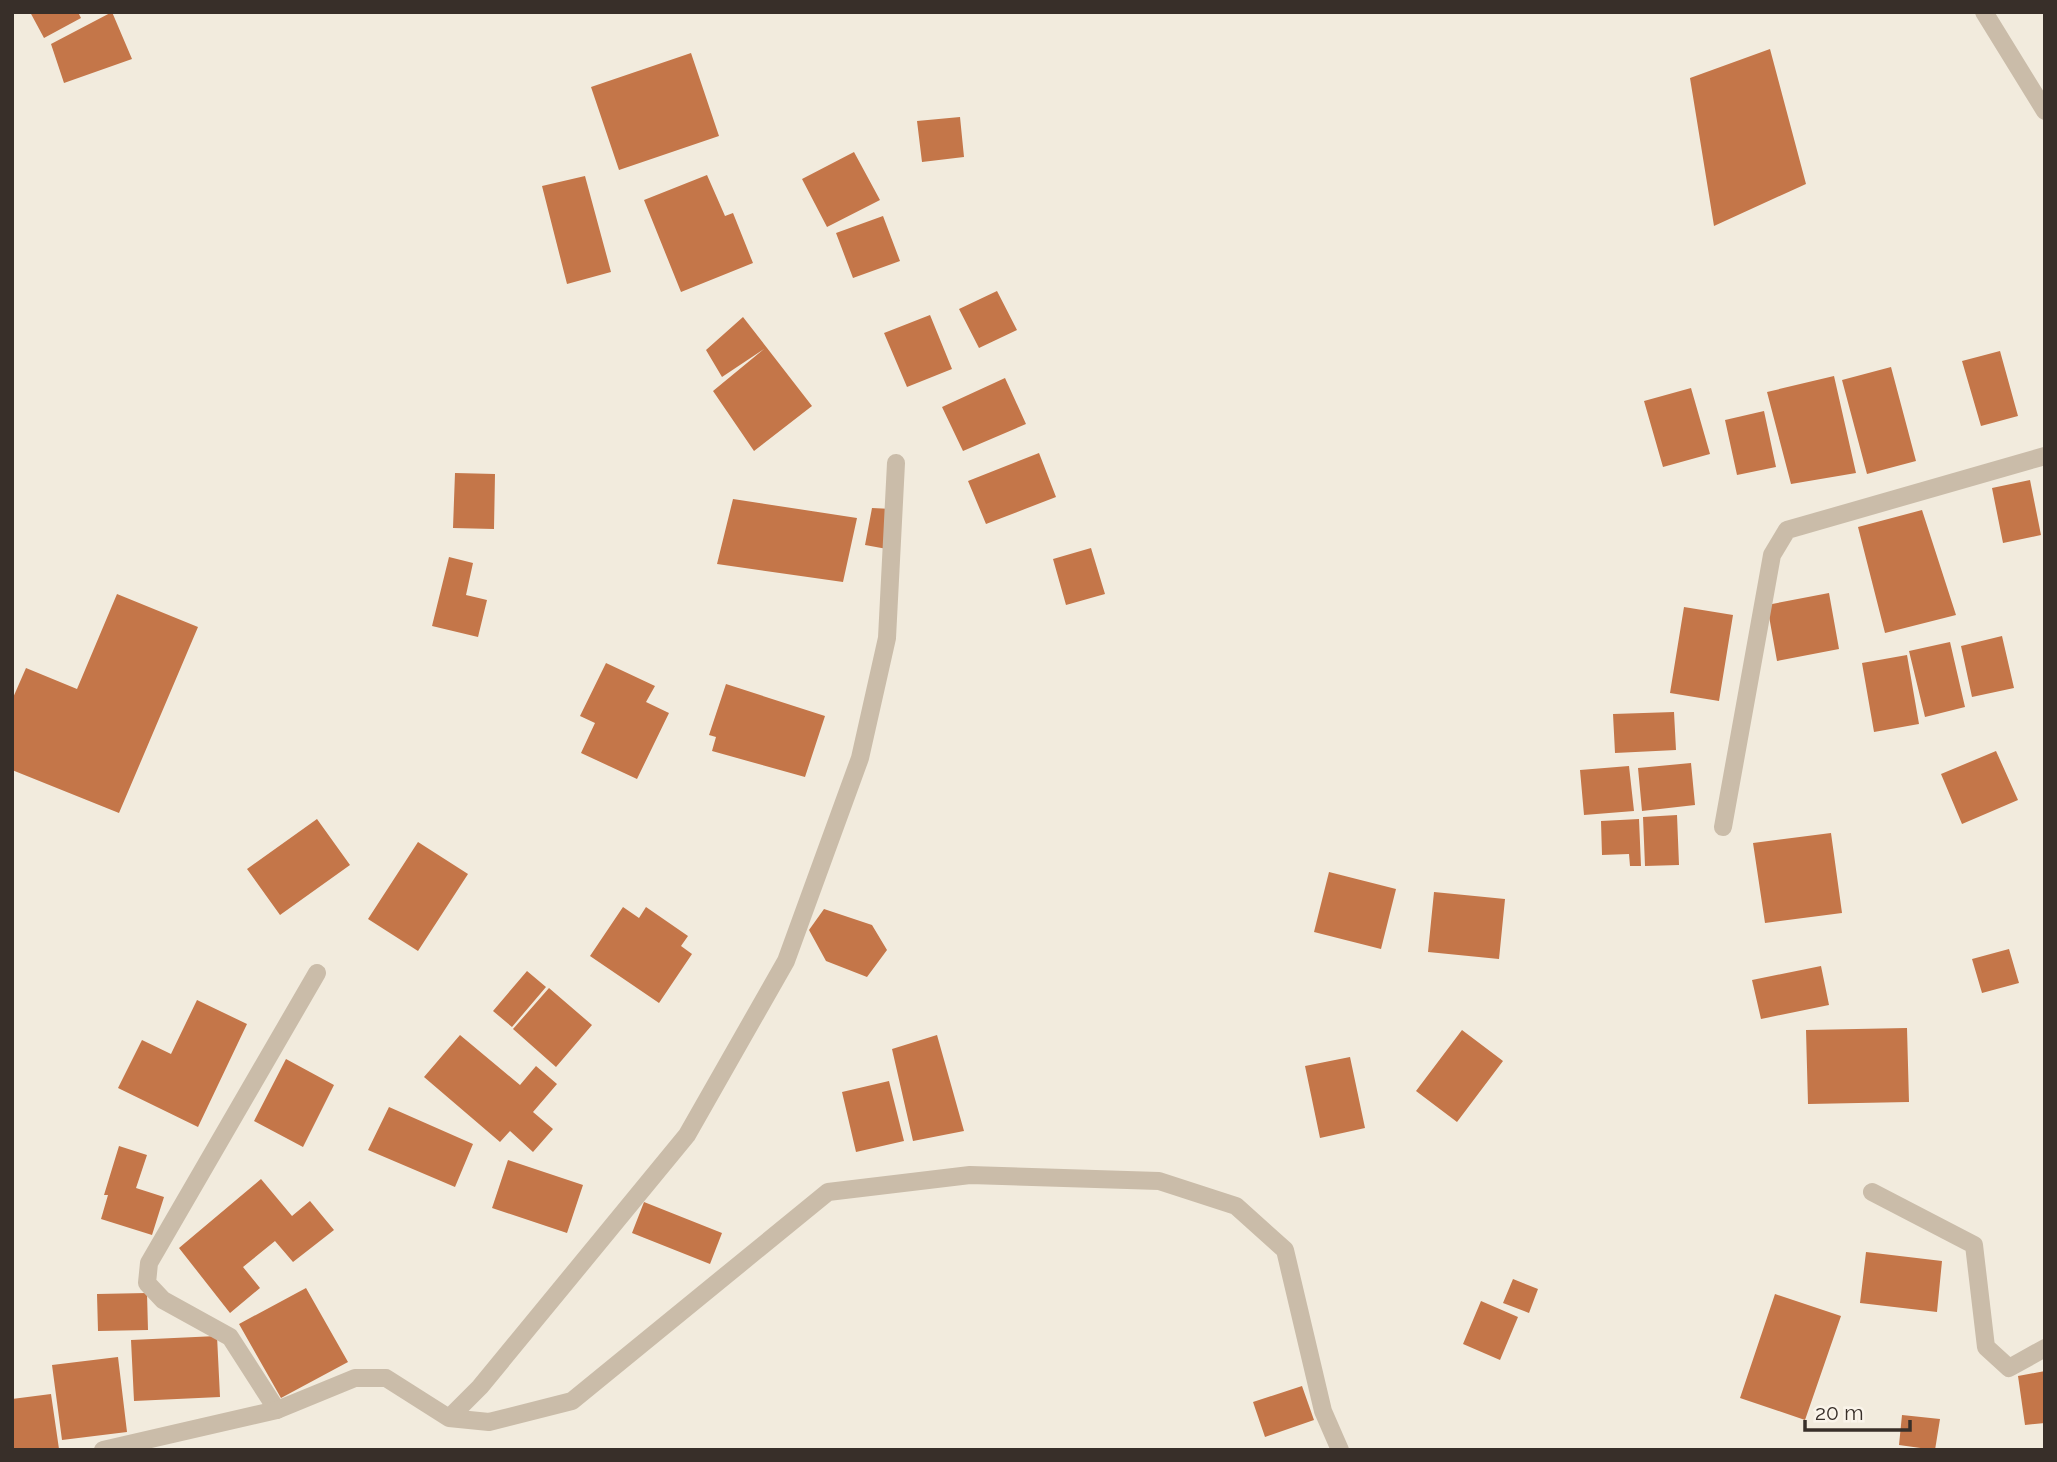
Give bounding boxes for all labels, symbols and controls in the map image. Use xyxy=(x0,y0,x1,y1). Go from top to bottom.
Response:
scale bar xyxy=(1805,1388,1910,1432)
text: 20 m xyxy=(1815,1400,1863,1425)

